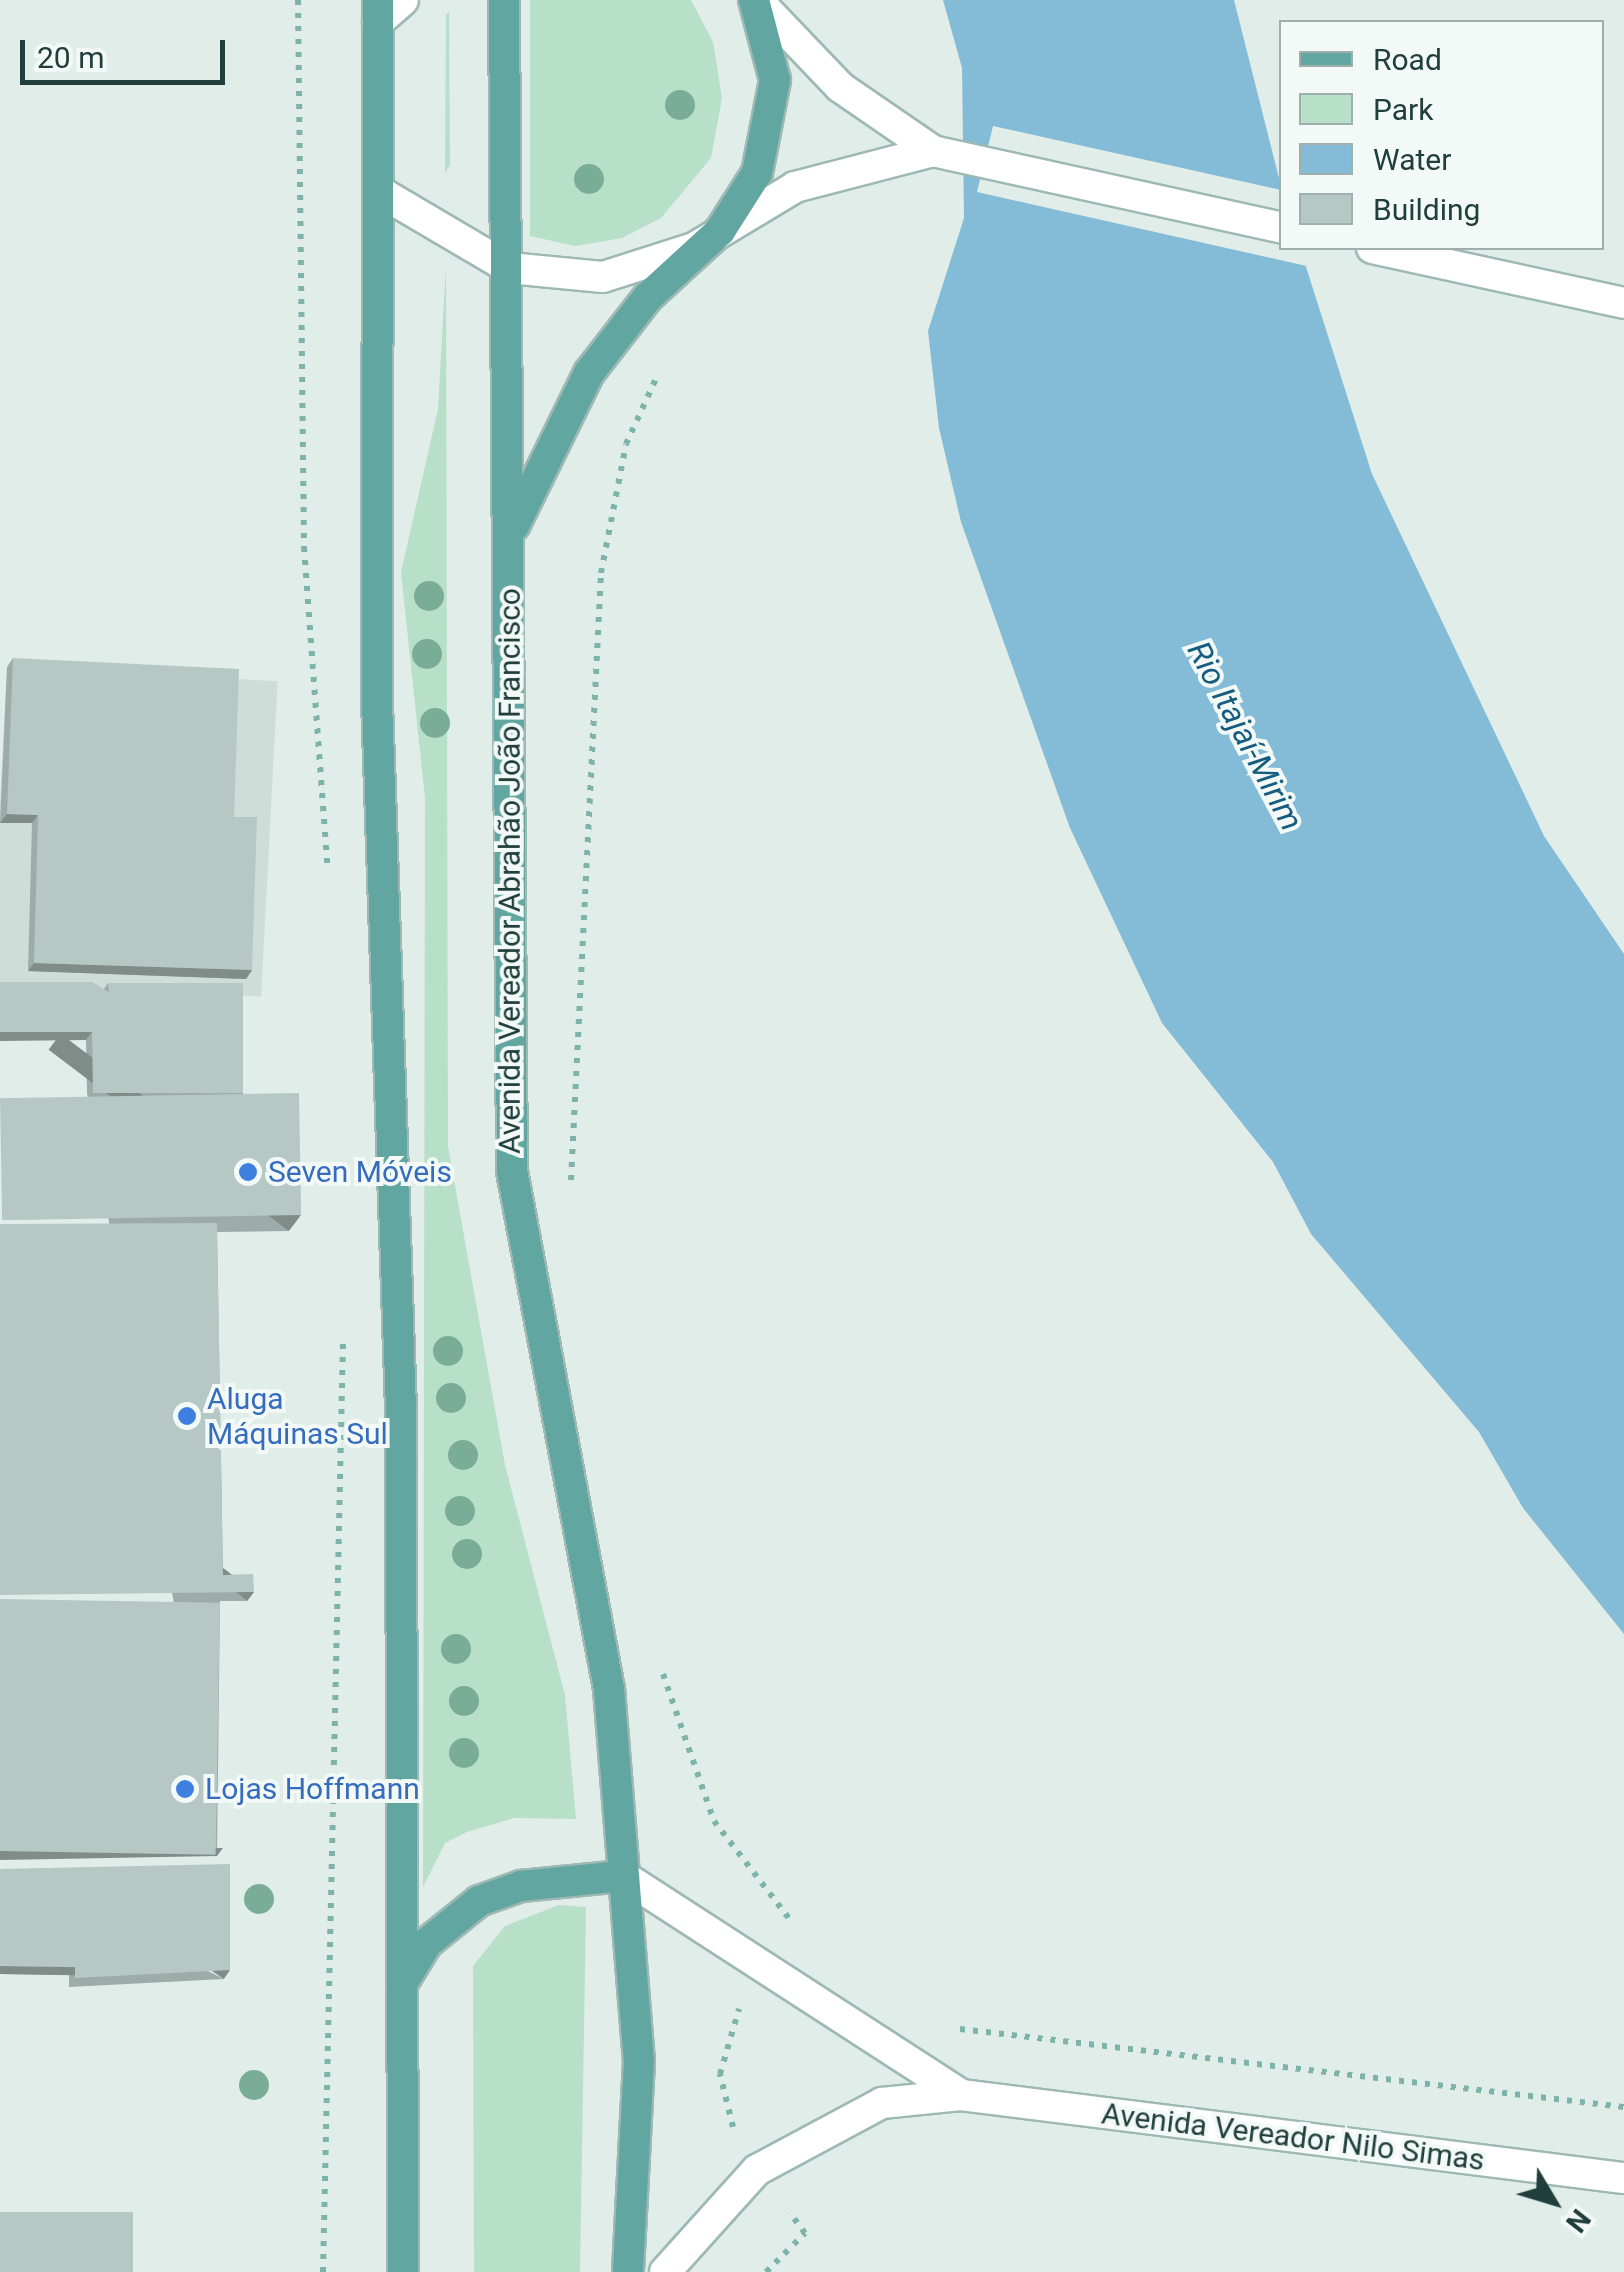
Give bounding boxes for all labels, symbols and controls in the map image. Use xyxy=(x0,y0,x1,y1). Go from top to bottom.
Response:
scale bar xyxy=(25,20,230,82)
legend xyxy=(1279,20,1604,250)
text: 20 m xyxy=(37,40,104,75)
text: Road xyxy=(1373,42,1442,77)
text: Park xyxy=(1373,92,1433,127)
text: Water xyxy=(1373,142,1451,177)
text: Building xyxy=(1373,192,1480,227)
street label: Avenida Vereador Abrahão João Francisco xyxy=(492,588,528,1154)
water label: Rio Itajaí-Mirim xyxy=(1179,635,1311,837)
place label: Seven Móveis xyxy=(268,1154,452,1190)
marker: Seven Móveis xyxy=(237,1161,259,1183)
place label: Aluga Máquinas Sul xyxy=(207,1381,388,1452)
marker: Aluga Máquinas Sul xyxy=(176,1405,198,1427)
place label: Lojas Hoffmann xyxy=(205,1771,420,1807)
marker: Lojas Hoffmann xyxy=(174,1778,196,1800)
street label: Avenida Vereador Nilo Simas xyxy=(1099,2096,1487,2178)
north arrow xyxy=(1504,2152,1604,2252)
text: N xyxy=(1559,2203,1597,2239)

